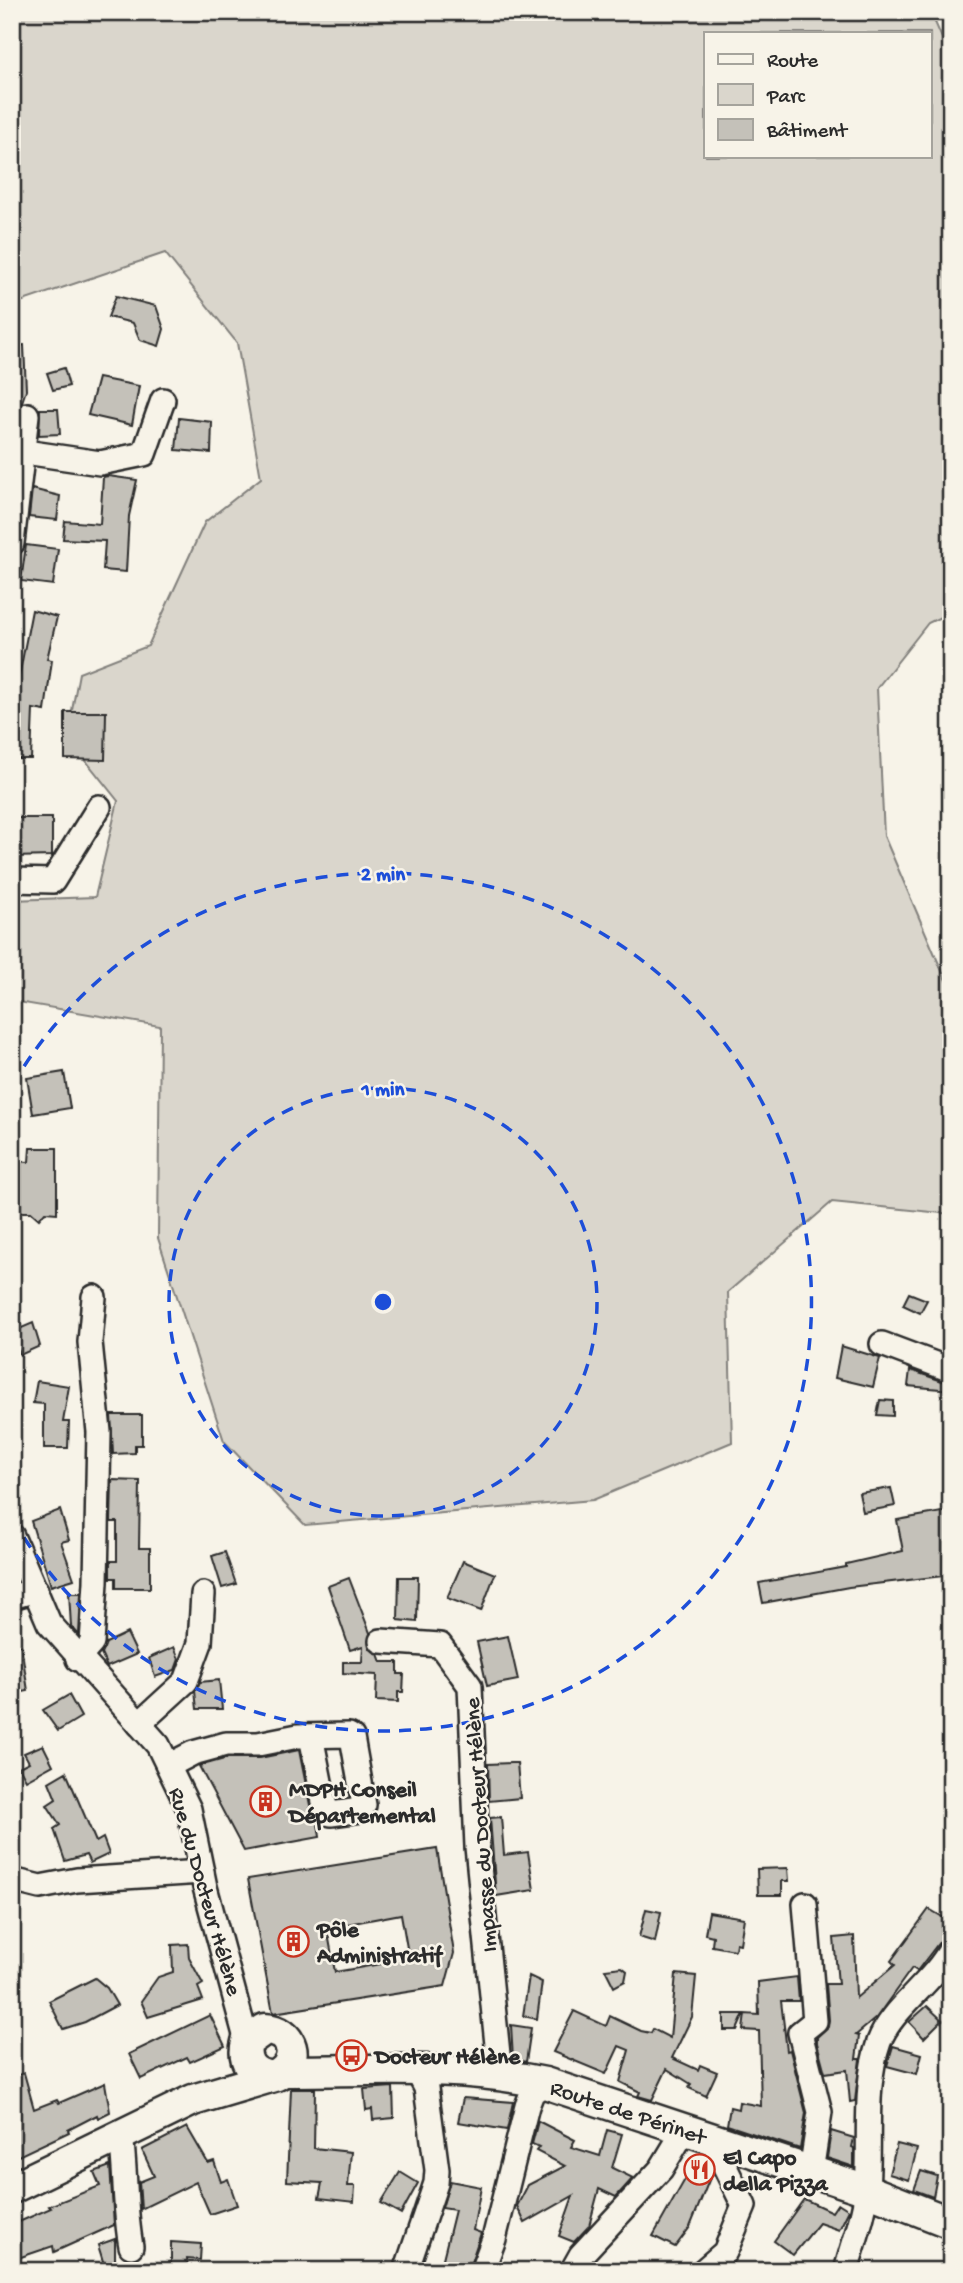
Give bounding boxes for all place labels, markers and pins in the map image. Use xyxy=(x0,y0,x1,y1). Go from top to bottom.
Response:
centre of rings xyxy=(371,1290,395,1314)
place label: MDPH Conseil Départemental xyxy=(287,1778,436,1831)
building icon: MDPH Conseil Départemental xyxy=(249,1784,283,1818)
place label: Pôle Administratif xyxy=(315,1918,443,1971)
building icon: Pôle Administratif xyxy=(277,1924,311,1958)
bus stop icon: Docteur Hélène xyxy=(335,2038,369,2072)
place label: Docteur Hélène xyxy=(373,2045,521,2072)
place label: El Capo della Pizza xyxy=(723,2146,829,2199)
restaurant icon: El Capo della Pizza xyxy=(683,2152,717,2186)

